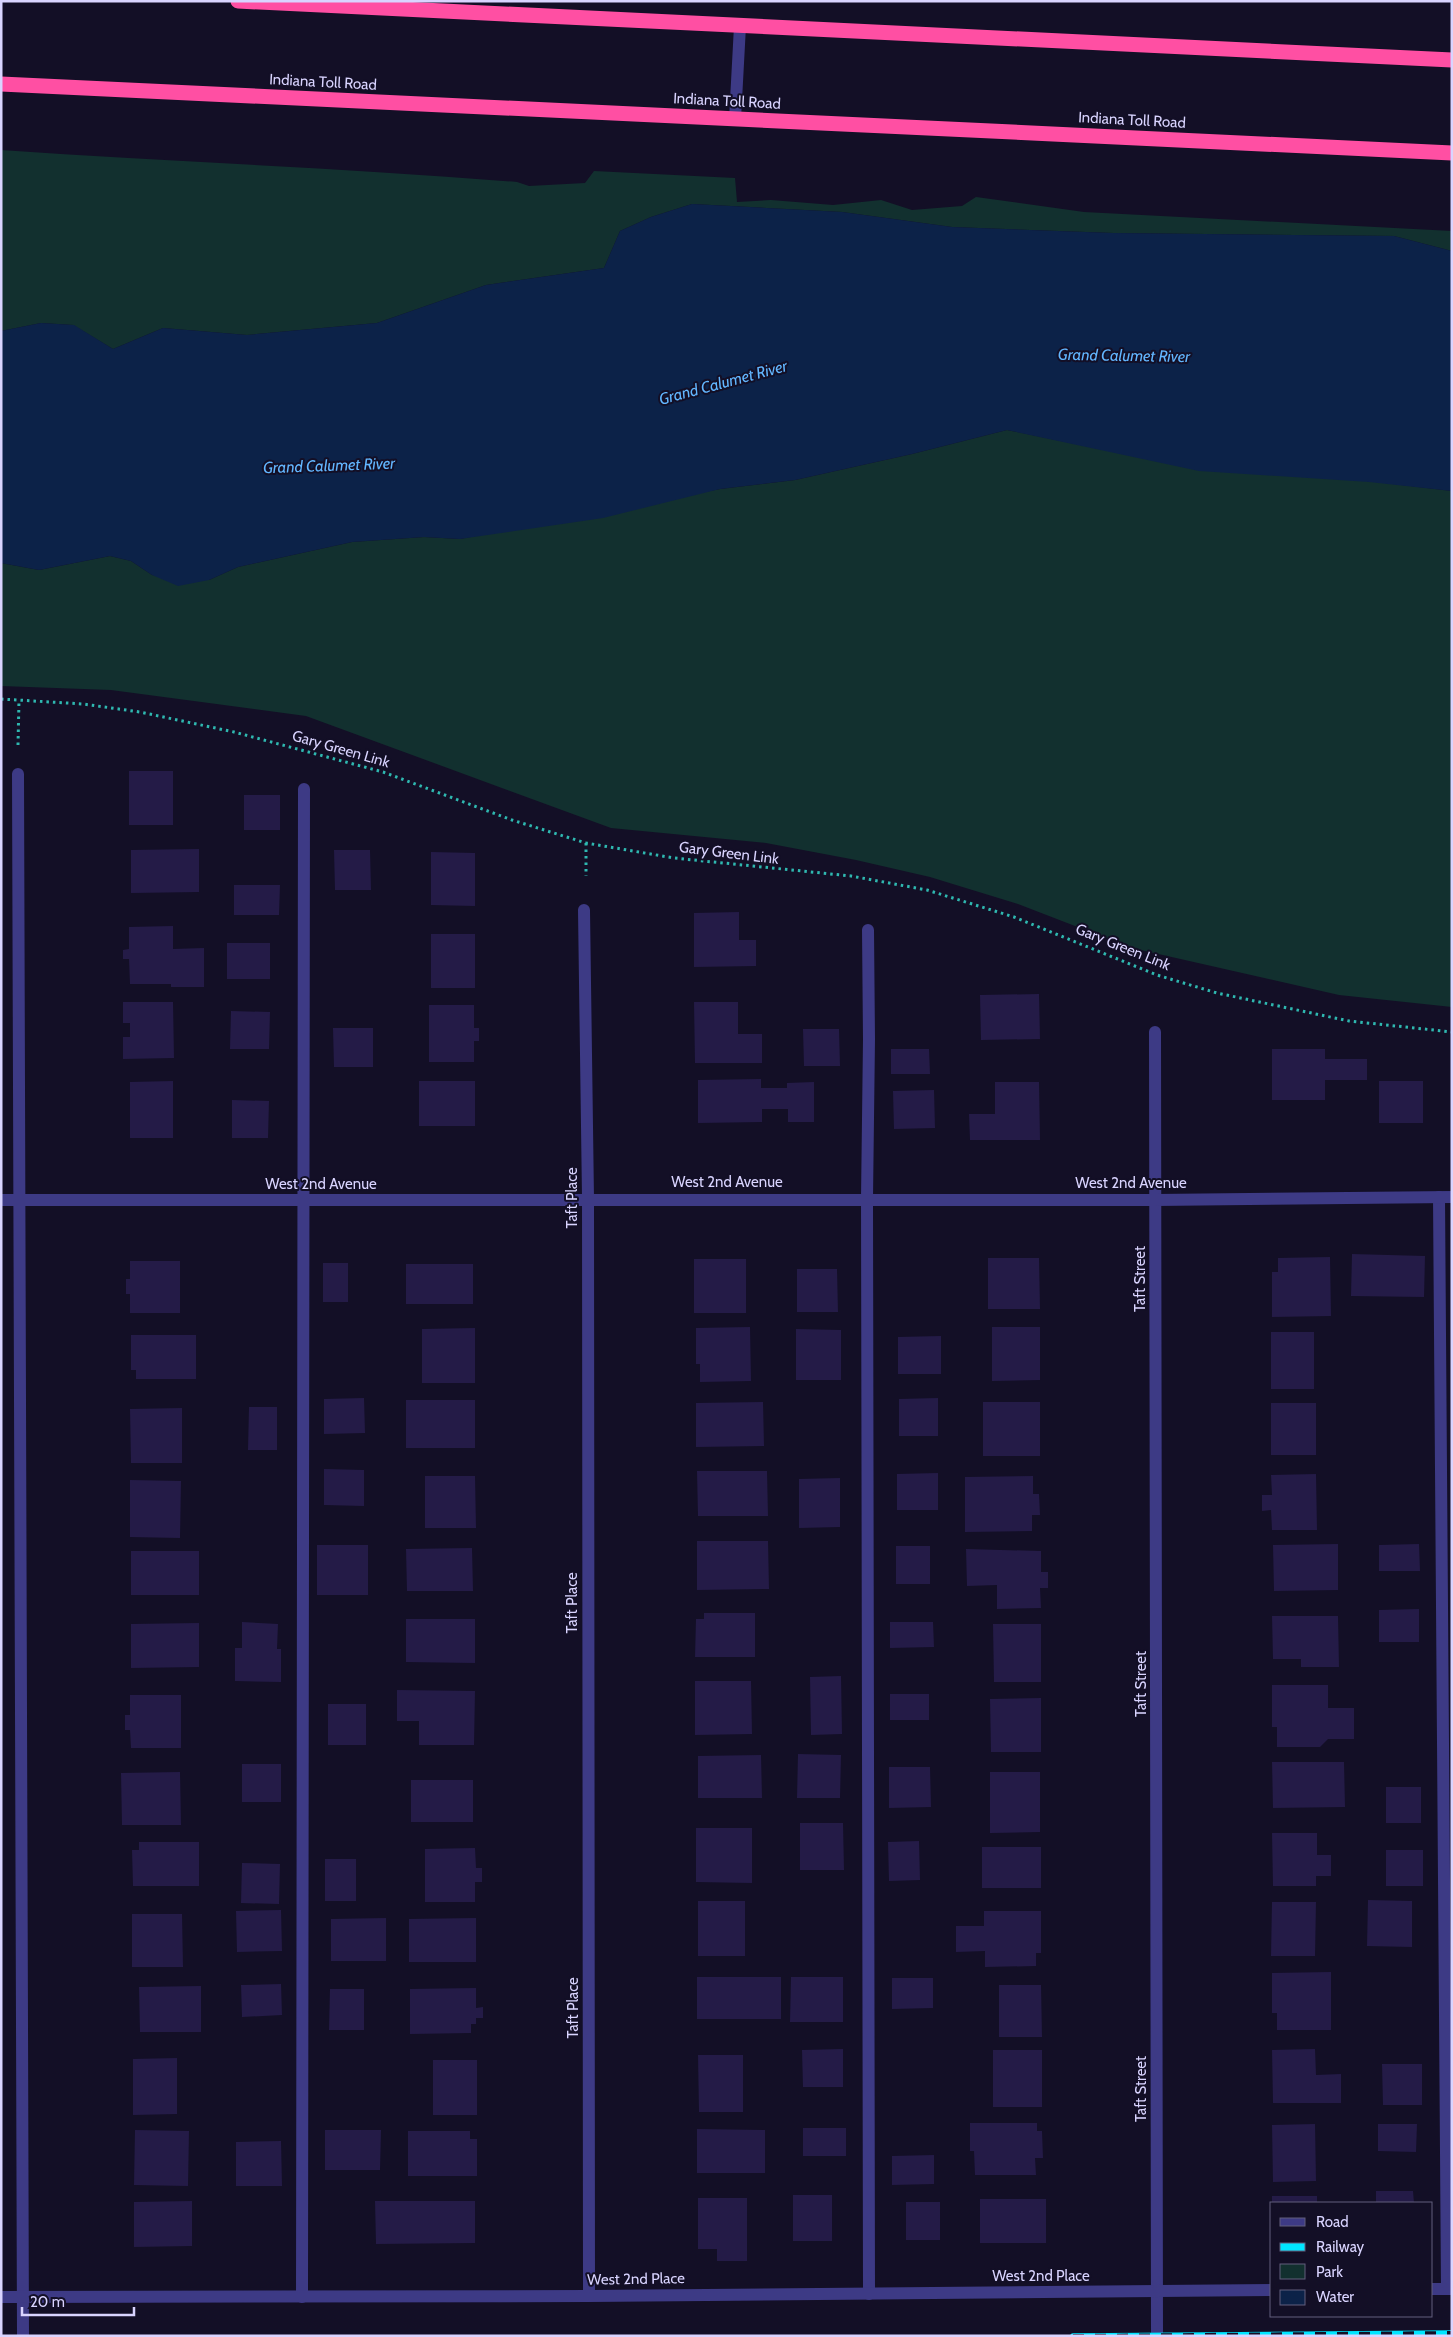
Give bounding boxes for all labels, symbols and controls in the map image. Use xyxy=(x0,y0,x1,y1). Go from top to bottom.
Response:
street label: Indiana Toll Road xyxy=(269,70,377,94)
street label: Indiana Toll Road xyxy=(673,89,781,113)
street label: Indiana Toll Road xyxy=(1078,108,1186,132)
water label: Grand Calumet River xyxy=(1058,345,1191,366)
water label: Grand Calumet River xyxy=(657,356,790,409)
water label: Grand Calumet River xyxy=(263,454,396,477)
street label: Gary Green Link xyxy=(290,727,392,772)
street label: Gary Green Link xyxy=(678,838,780,868)
street label: Gary Green Link xyxy=(1073,920,1173,974)
street label: Taft Place xyxy=(563,1167,581,1229)
street label: West 2nd Avenue xyxy=(671,1173,783,1191)
street label: West 2nd Avenue xyxy=(1075,1174,1187,1192)
street label: West 2nd Avenue xyxy=(265,1175,377,1193)
street label: Taft Street xyxy=(1131,1246,1149,1312)
street label: Taft Place xyxy=(563,1572,581,1634)
street label: Taft Street xyxy=(1132,1651,1150,1717)
street label: Taft Place xyxy=(564,1977,582,2039)
street label: Taft Street xyxy=(1132,2056,1150,2122)
legend xyxy=(1270,2202,1433,2317)
text: Road xyxy=(1316,2213,1349,2231)
text: Railway xyxy=(1316,2238,1365,2256)
text: Park xyxy=(1316,2263,1343,2281)
street label: West 2nd Place xyxy=(992,2267,1090,2285)
street label: West 2nd Place xyxy=(587,2269,685,2289)
scale bar xyxy=(22,2284,135,2316)
text: Water xyxy=(1316,2288,1354,2306)
text: 20 m xyxy=(30,2293,65,2311)

